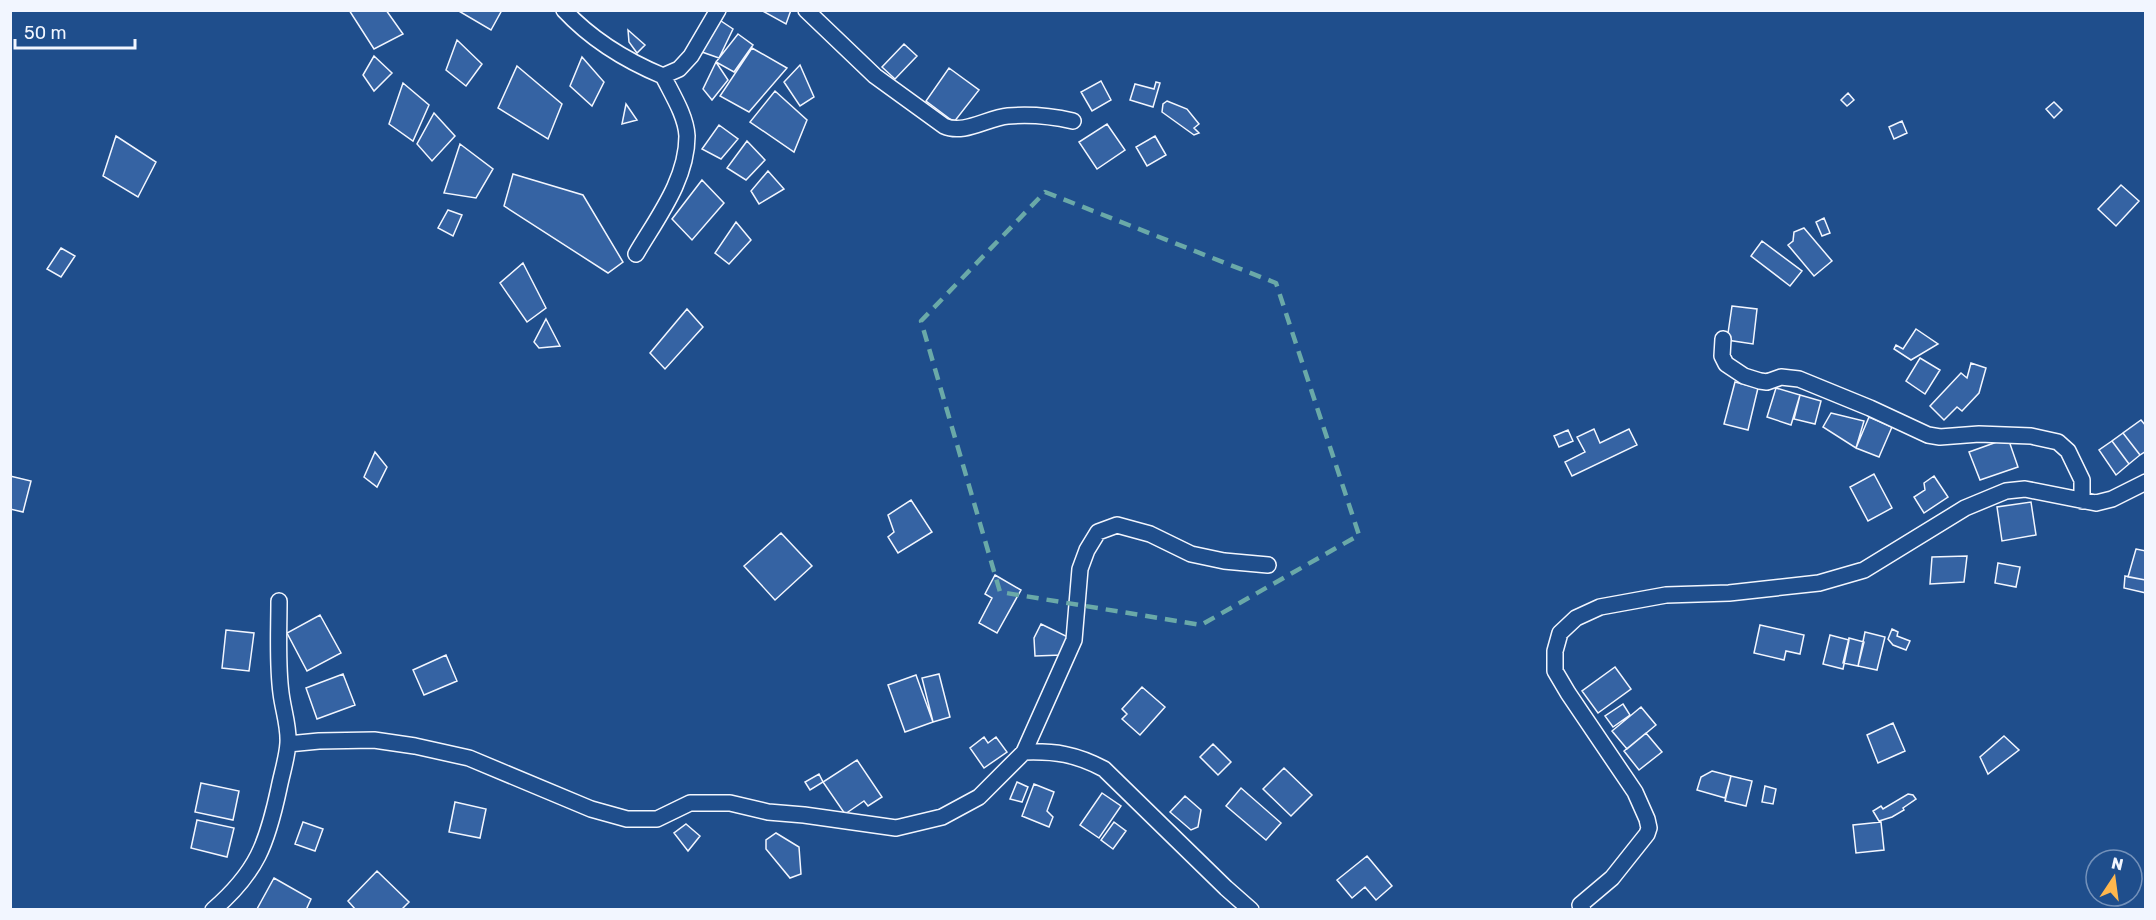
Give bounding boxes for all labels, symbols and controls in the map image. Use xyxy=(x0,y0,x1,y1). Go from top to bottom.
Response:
scale bar xyxy=(15,12,135,50)
text: 50 m xyxy=(24,22,67,44)
north arrow xyxy=(2084,848,2144,908)
text: N xyxy=(2110,853,2125,874)

